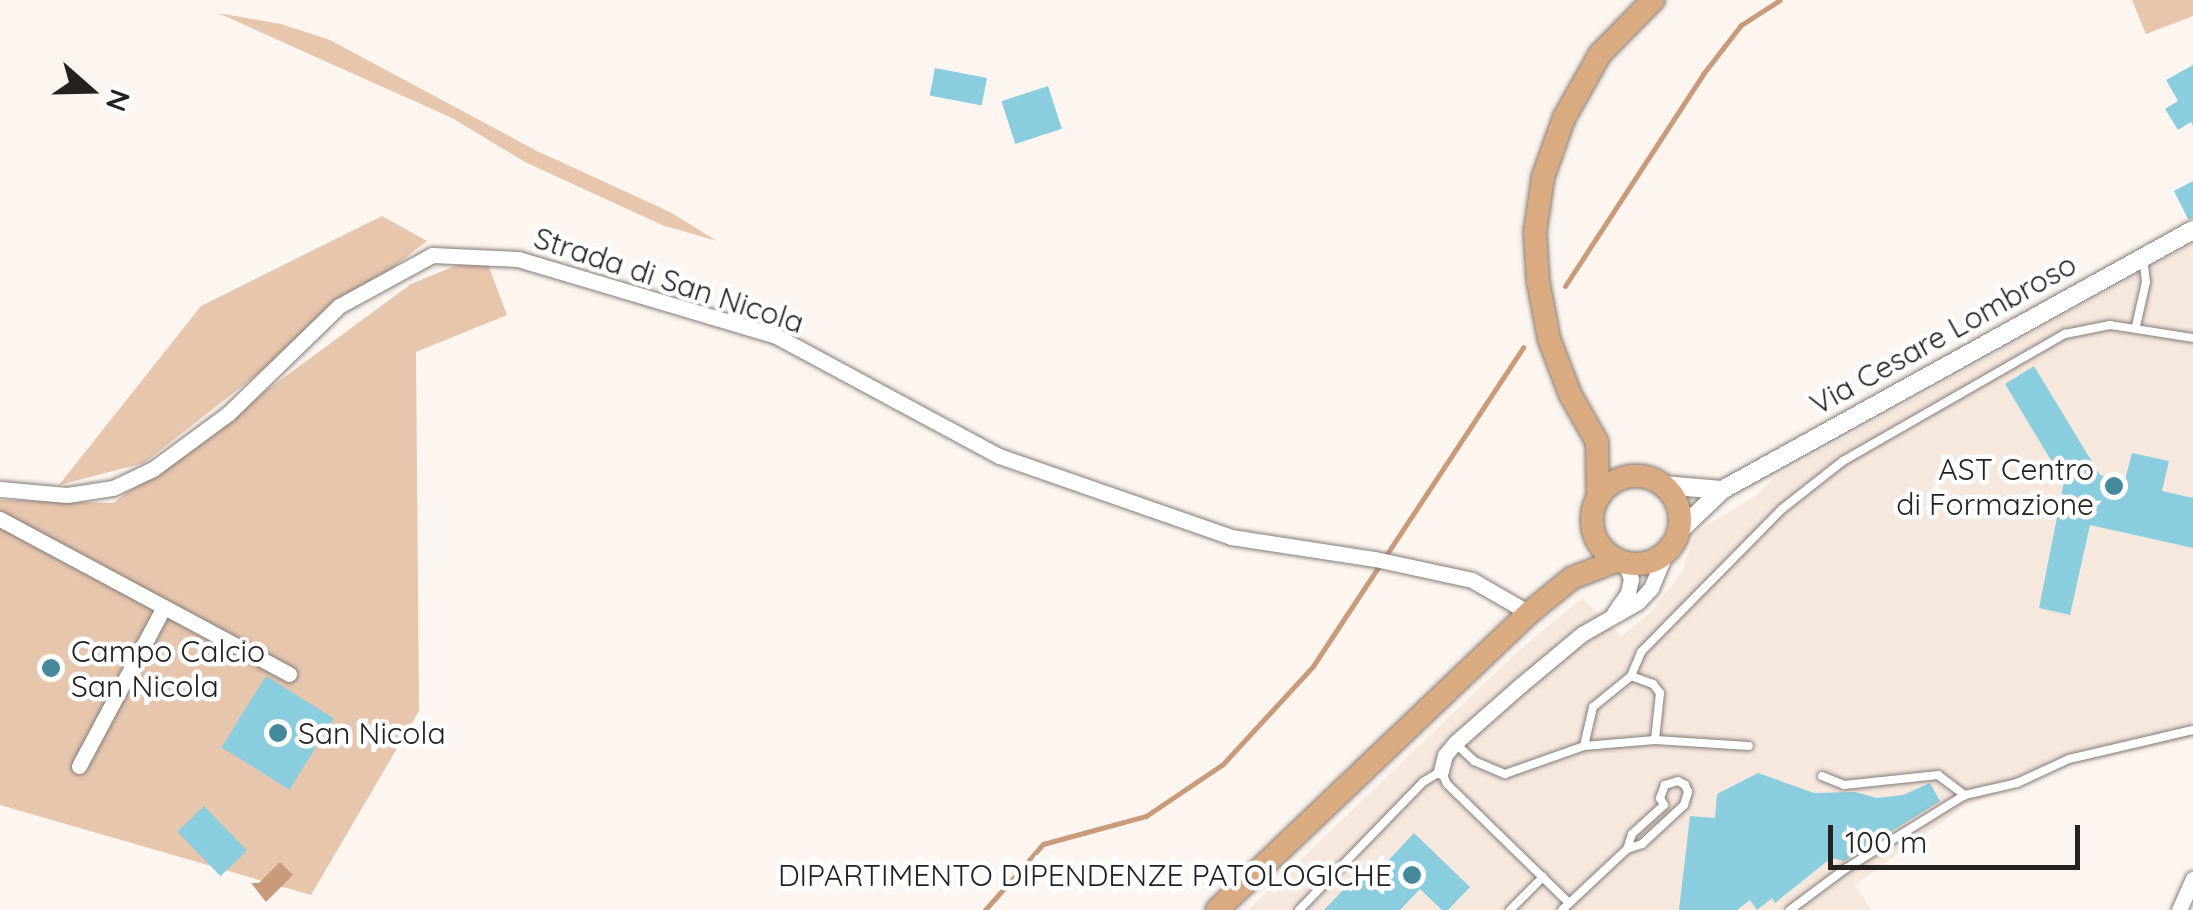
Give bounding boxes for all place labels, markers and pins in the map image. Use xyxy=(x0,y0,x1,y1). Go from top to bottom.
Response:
place label: AST Centro di Formazione xyxy=(1896,451,2094,522)
marker: AST Centro di Formazione xyxy=(2103,475,2125,497)
place label: Campo Calcio San Nicola xyxy=(71,633,265,704)
marker: Campo Calcio San Nicola xyxy=(40,657,62,679)
place label: San Nicola xyxy=(298,715,446,751)
marker: San Nicola xyxy=(267,722,289,744)
place label: DIPARTIMENTO DIPENDENZE PATOLOGICHE xyxy=(778,857,1392,893)
marker: DIPARTIMENTO DIPENDENZE PATOLOGICHE xyxy=(1401,864,1423,886)

